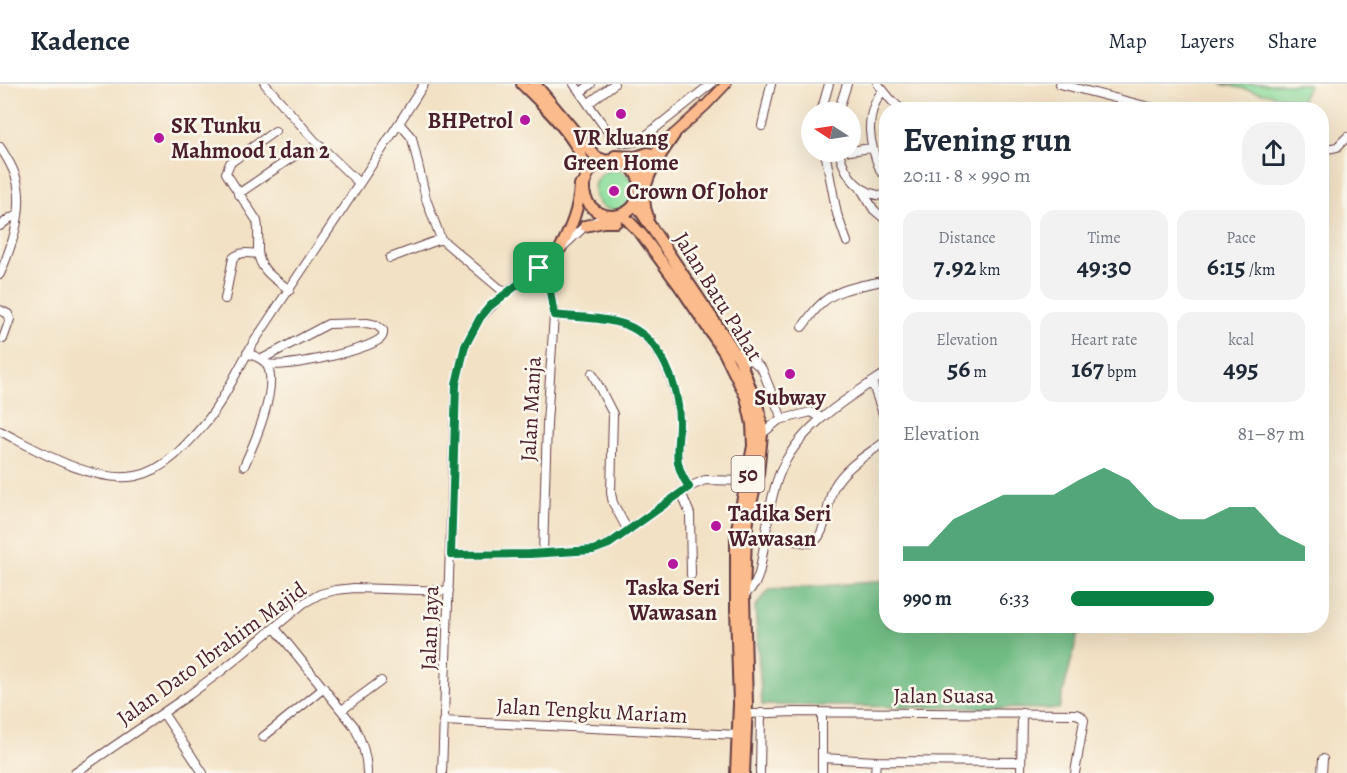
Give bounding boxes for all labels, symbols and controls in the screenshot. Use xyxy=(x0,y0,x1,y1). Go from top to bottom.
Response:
text: Kadence xyxy=(30,22,130,60)
text: Map xyxy=(1108,27,1147,55)
text: Layers xyxy=(1180,27,1235,55)
text: Share xyxy=(1268,27,1317,55)
north arrow xyxy=(801,102,861,162)
map controls xyxy=(801,102,861,162)
place label: BHPetrol xyxy=(427,106,513,136)
marker: VR kluang Green Home xyxy=(614,107,628,121)
place label: SK Tunku Mahmood 1 dan 2 xyxy=(171,111,330,166)
marker: BHPetrol xyxy=(518,113,532,127)
text: Evening run xyxy=(903,117,1072,162)
button: share xyxy=(1242,122,1305,185)
place label: VR kluang Green Home xyxy=(563,123,679,178)
marker: SK Tunku Mahmood 1 dan 2 xyxy=(152,131,166,145)
text: 20:11 · 8 × 990 m xyxy=(903,162,1031,189)
place label: Crown Of Johor xyxy=(626,177,768,207)
marker: Crown Of Johor xyxy=(607,184,621,198)
street label: Jalan Batu Pahat xyxy=(667,226,770,367)
text: Distance xyxy=(938,227,996,249)
text: Time xyxy=(1087,227,1121,249)
text: Pace xyxy=(1226,227,1256,249)
pin xyxy=(513,242,564,293)
text: 7.92 xyxy=(933,249,976,284)
text: 49:30 xyxy=(1077,249,1131,284)
text: 6:15 xyxy=(1207,249,1246,284)
icon: arrive xyxy=(522,251,555,284)
text: km xyxy=(976,259,1001,281)
text: /km xyxy=(1246,259,1275,281)
text: Elevation xyxy=(936,329,998,351)
text: Heart rate xyxy=(1071,329,1137,351)
text: kcal xyxy=(1228,329,1254,351)
text: 56 xyxy=(947,351,970,386)
text: 167 xyxy=(1071,351,1104,386)
text: 495 xyxy=(1223,351,1259,386)
street label: Jalan Manja xyxy=(513,355,549,462)
text: m xyxy=(970,361,987,383)
text: bpm xyxy=(1104,361,1137,383)
marker: Subway xyxy=(783,367,797,381)
place label: Subway xyxy=(754,383,826,413)
text: Elevation xyxy=(903,420,980,447)
text: 81–87 m xyxy=(1238,420,1305,447)
road number: 50 xyxy=(732,456,764,492)
place label: Tadika Seri Wawasan xyxy=(727,499,831,554)
marker: Tadika Seri Wawasan xyxy=(709,519,723,533)
marker: Taska Seri Wawasan xyxy=(666,557,680,571)
place label: Taska Seri Wawasan xyxy=(626,573,720,628)
street label: Jalan Dato Ibrahim Majid xyxy=(111,575,313,733)
street label: Jalan Jaya xyxy=(414,584,446,671)
text: 990 m xyxy=(903,585,952,612)
text: 6:33 xyxy=(999,585,1030,612)
street label: Jalan Suasa xyxy=(893,681,996,711)
street label: Jalan Tengku Mariam xyxy=(496,691,688,731)

